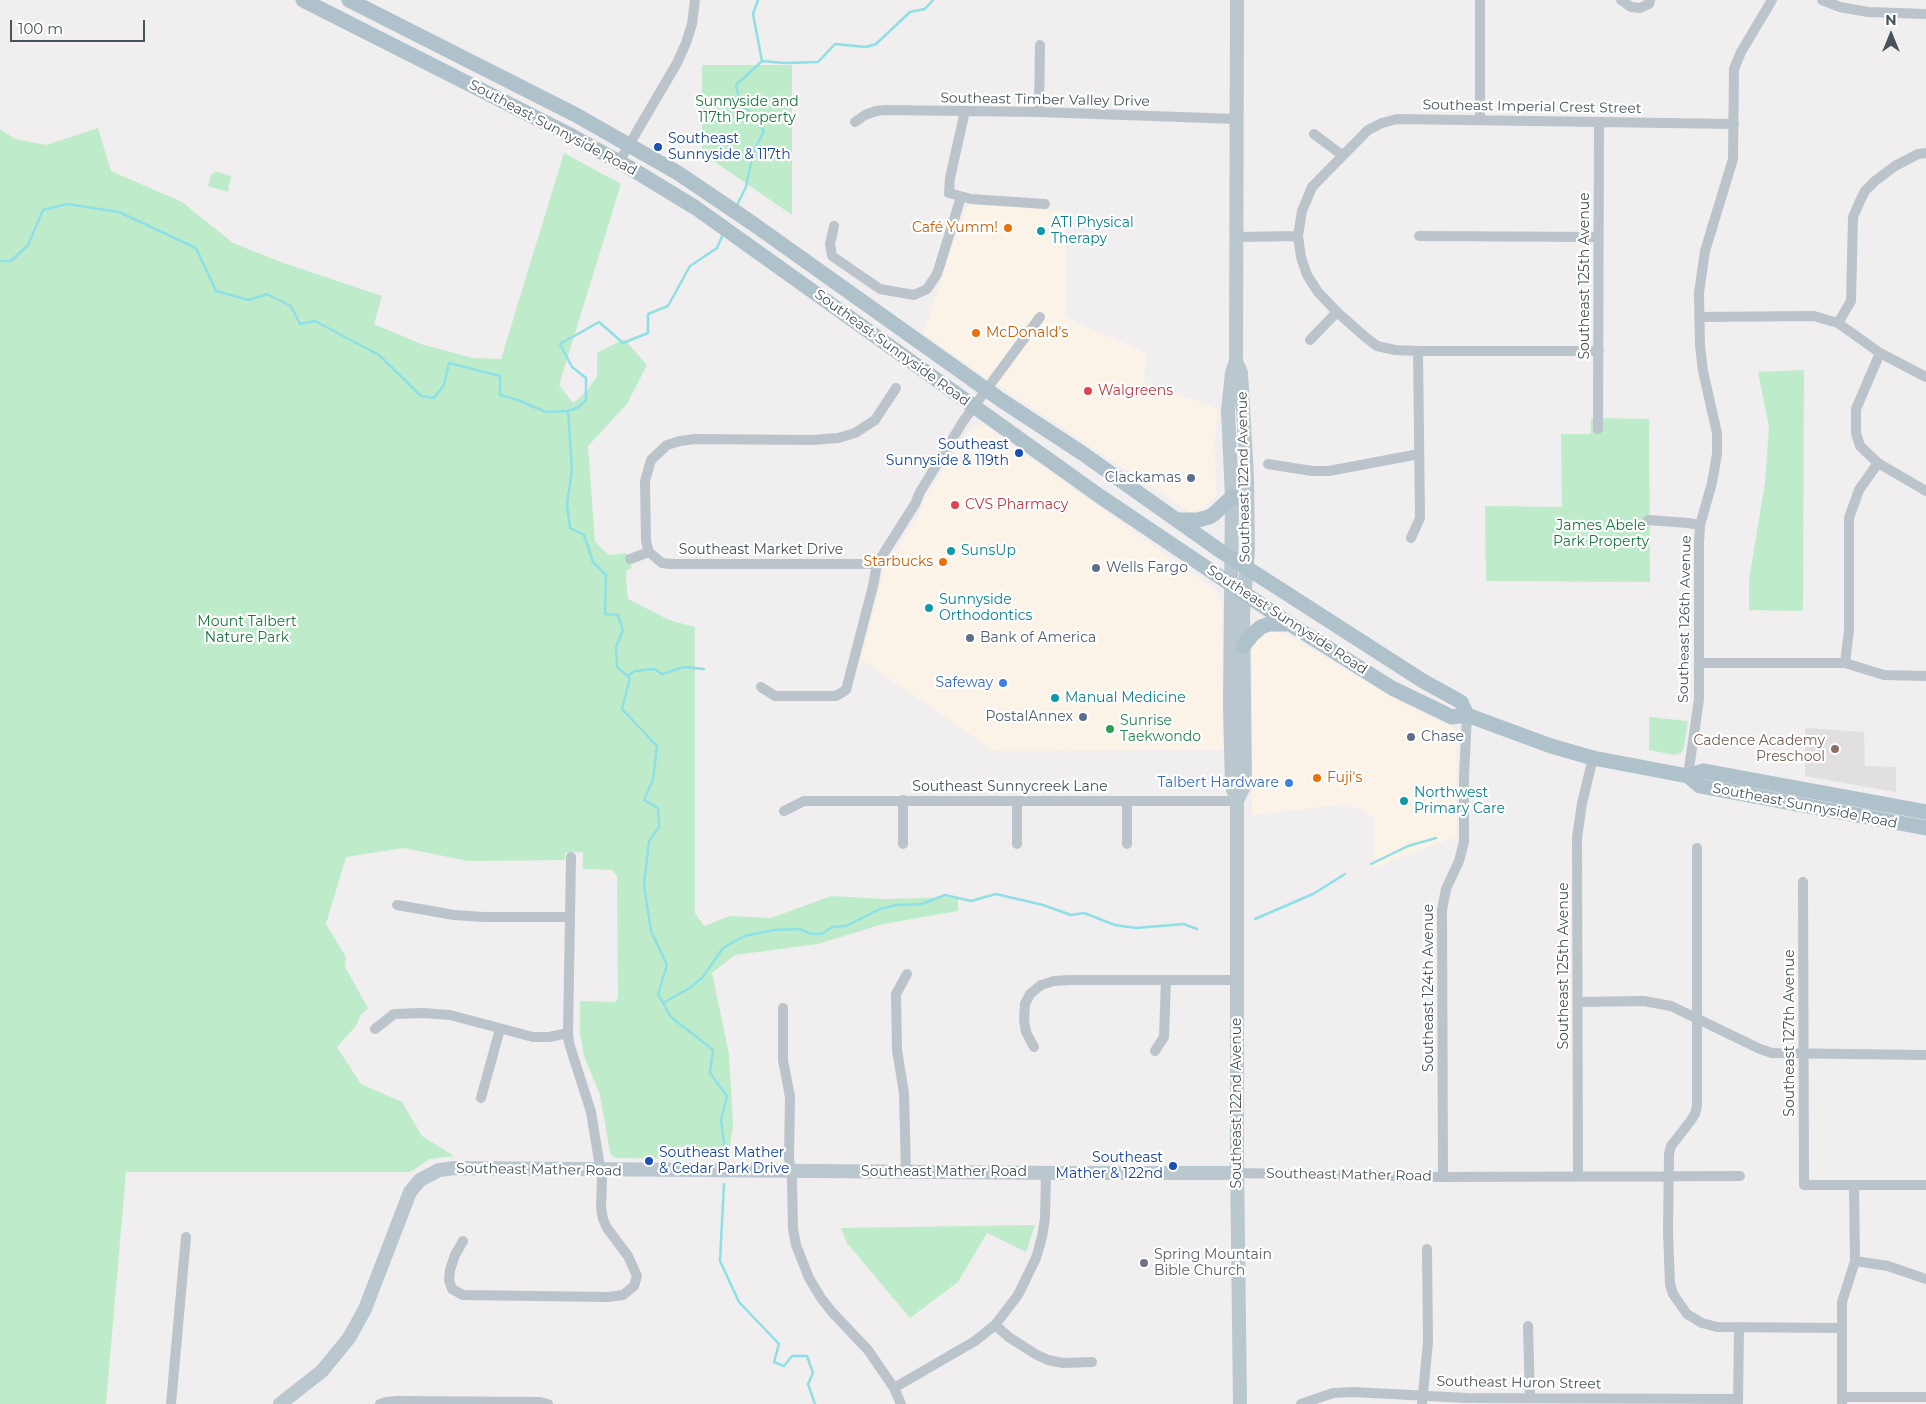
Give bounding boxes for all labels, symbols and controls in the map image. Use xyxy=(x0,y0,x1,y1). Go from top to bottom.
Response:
scale bar xyxy=(12,10,148,42)
north arrow xyxy=(1866,10,1916,60)
text: N xyxy=(1885,11,1897,29)
text: 100 m xyxy=(18,19,63,38)
street label: Southeast Sunnyside Road xyxy=(466,77,640,179)
street label: Southeast Timber Valley Drive xyxy=(940,90,1150,110)
park label: Sunnyside and 117th Property xyxy=(695,94,799,126)
street label: Southeast Imperial Crest Street xyxy=(1422,97,1642,117)
place label: Southeast Sunnyside & 117th xyxy=(668,131,791,164)
marker: Southeast Sunnyside & 117th xyxy=(652,141,664,153)
street label: Southeast 125th Avenue xyxy=(1577,192,1593,360)
place label: ATI Physical Therapy xyxy=(1051,215,1134,248)
place label: Café Yumm! xyxy=(912,220,998,236)
marker: Café Yumm! xyxy=(1002,222,1014,234)
marker: ATI Physical Therapy xyxy=(1035,225,1047,237)
street label: Southeast Sunnyside Road xyxy=(811,286,973,410)
place label: McDonald's xyxy=(986,325,1068,341)
marker: McDonald's xyxy=(970,327,982,339)
place label: Walgreens xyxy=(1098,383,1173,399)
marker: Walgreens xyxy=(1082,385,1094,397)
street label: Southeast 122nd Avenue xyxy=(1234,391,1254,563)
place label: Southeast Sunnyside & 119th xyxy=(886,437,1009,470)
marker: Southeast Sunnyside & 119th xyxy=(1013,447,1025,459)
place label: Clackamas xyxy=(1105,470,1181,486)
marker: Clackamas xyxy=(1185,472,1197,484)
place label: CVS Pharmacy xyxy=(965,497,1068,513)
marker: CVS Pharmacy xyxy=(949,499,961,511)
park label: James Abele Park Property xyxy=(1553,518,1649,550)
street label: Southeast 126th Avenue xyxy=(1675,535,1695,703)
street label: Southeast Market Drive xyxy=(679,542,843,558)
place label: SunsUp xyxy=(961,543,1016,559)
marker: SunsUp xyxy=(945,545,957,557)
place label: Starbucks xyxy=(864,554,933,570)
marker: Starbucks xyxy=(937,556,949,568)
place label: Wells Fargo xyxy=(1106,560,1188,576)
marker: Wells Fargo xyxy=(1090,562,1102,574)
street label: Southeast Sunnyside Road xyxy=(1204,562,1370,678)
place label: Sunnyside Orthodontics xyxy=(939,592,1032,624)
marker: Sunnyside Orthodontics xyxy=(923,602,935,614)
park label: Mount Talbert Nature Park xyxy=(197,614,297,646)
place label: Bank of America xyxy=(980,630,1096,646)
marker: Bank of America xyxy=(964,632,976,644)
place label: Safeway xyxy=(936,675,993,691)
marker: Safeway xyxy=(997,677,1009,689)
place label: Manual Medicine xyxy=(1065,690,1186,706)
marker: Manual Medicine xyxy=(1049,692,1061,704)
place label: PostalAnnex xyxy=(985,709,1073,725)
marker: PostalAnnex xyxy=(1077,711,1089,723)
place label: Sunrise Taekwondo xyxy=(1120,713,1201,746)
marker: Sunrise Taekwondo xyxy=(1104,723,1116,735)
place label: Chase xyxy=(1421,729,1464,745)
marker: Chase xyxy=(1405,731,1417,743)
place label: Cadence Academy Preschool xyxy=(1693,733,1825,766)
marker: Cadence Academy Preschool xyxy=(1829,743,1841,755)
place label: Fuji's xyxy=(1327,770,1362,786)
marker: Fuji's xyxy=(1311,772,1323,784)
place label: Talbert Hardware xyxy=(1157,775,1279,791)
marker: Talbert Hardware xyxy=(1283,777,1295,789)
street label: Southeast Sunnycreek Lane xyxy=(912,779,1108,795)
street label: Southeast Sunnyside Road xyxy=(1711,780,1899,832)
place label: Northwest Primary Care xyxy=(1414,785,1505,818)
marker: Northwest Primary Care xyxy=(1398,795,1410,807)
street label: Southeast 125th Avenue xyxy=(1556,882,1572,1050)
street label: Southeast 124th Avenue xyxy=(1421,904,1437,1072)
street label: Southeast 127th Avenue xyxy=(1782,949,1798,1117)
street label: Southeast 122nd Avenue xyxy=(1229,1017,1245,1189)
place label: Southeast Mather & Cedar Park Drive xyxy=(659,1145,789,1178)
place label: Southeast Mather & 122nd xyxy=(1056,1150,1163,1182)
marker: Southeast Mather & Cedar Park Drive xyxy=(643,1155,655,1167)
street label: Southeast Mather Road xyxy=(456,1160,622,1180)
marker: Southeast Mather & 122nd xyxy=(1167,1160,1179,1172)
street label: Southeast Mather Road xyxy=(861,1164,1027,1180)
street label: Southeast Mather Road xyxy=(1266,1165,1432,1185)
place label: Spring Mountain Bible Church xyxy=(1154,1247,1272,1280)
marker: Spring Mountain Bible Church xyxy=(1138,1257,1150,1269)
street label: Southeast Huron Street xyxy=(1436,1373,1602,1393)

